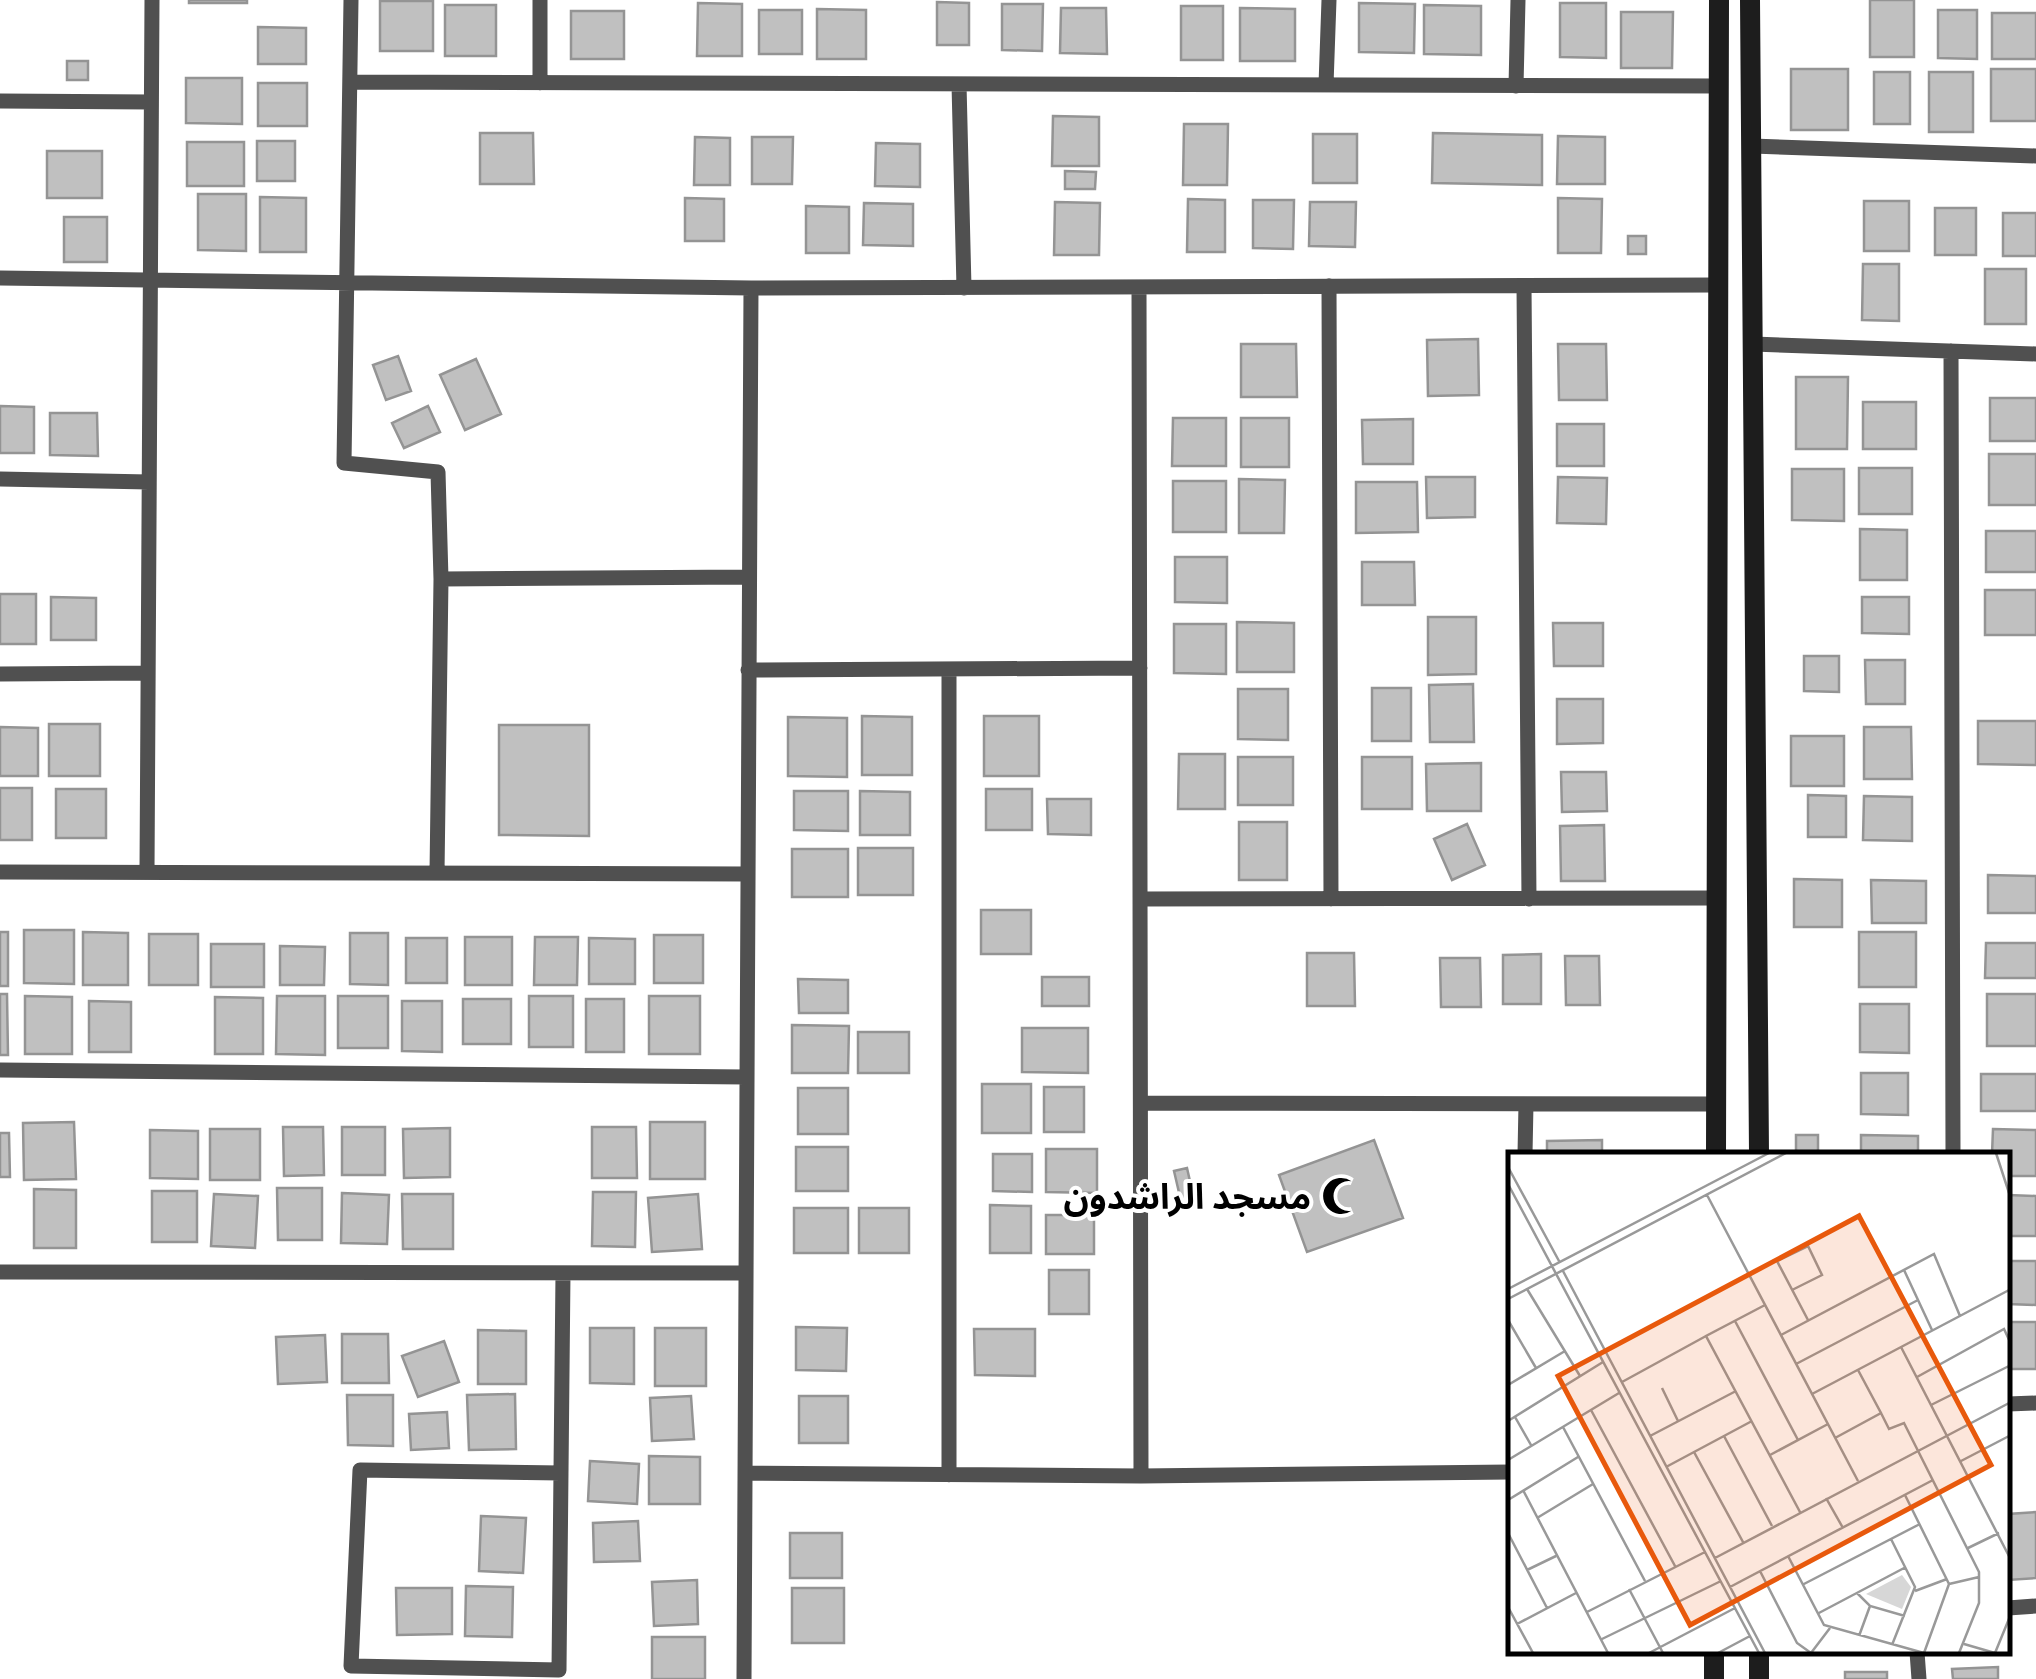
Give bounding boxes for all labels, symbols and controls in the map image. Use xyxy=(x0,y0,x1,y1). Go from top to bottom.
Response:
inset map xyxy=(1508,1152,2011,1654)
place label: مسجد الراشدون xyxy=(1063,1169,1311,1223)
mosque icon: مسجد الراشدون xyxy=(1320,1175,1362,1217)

